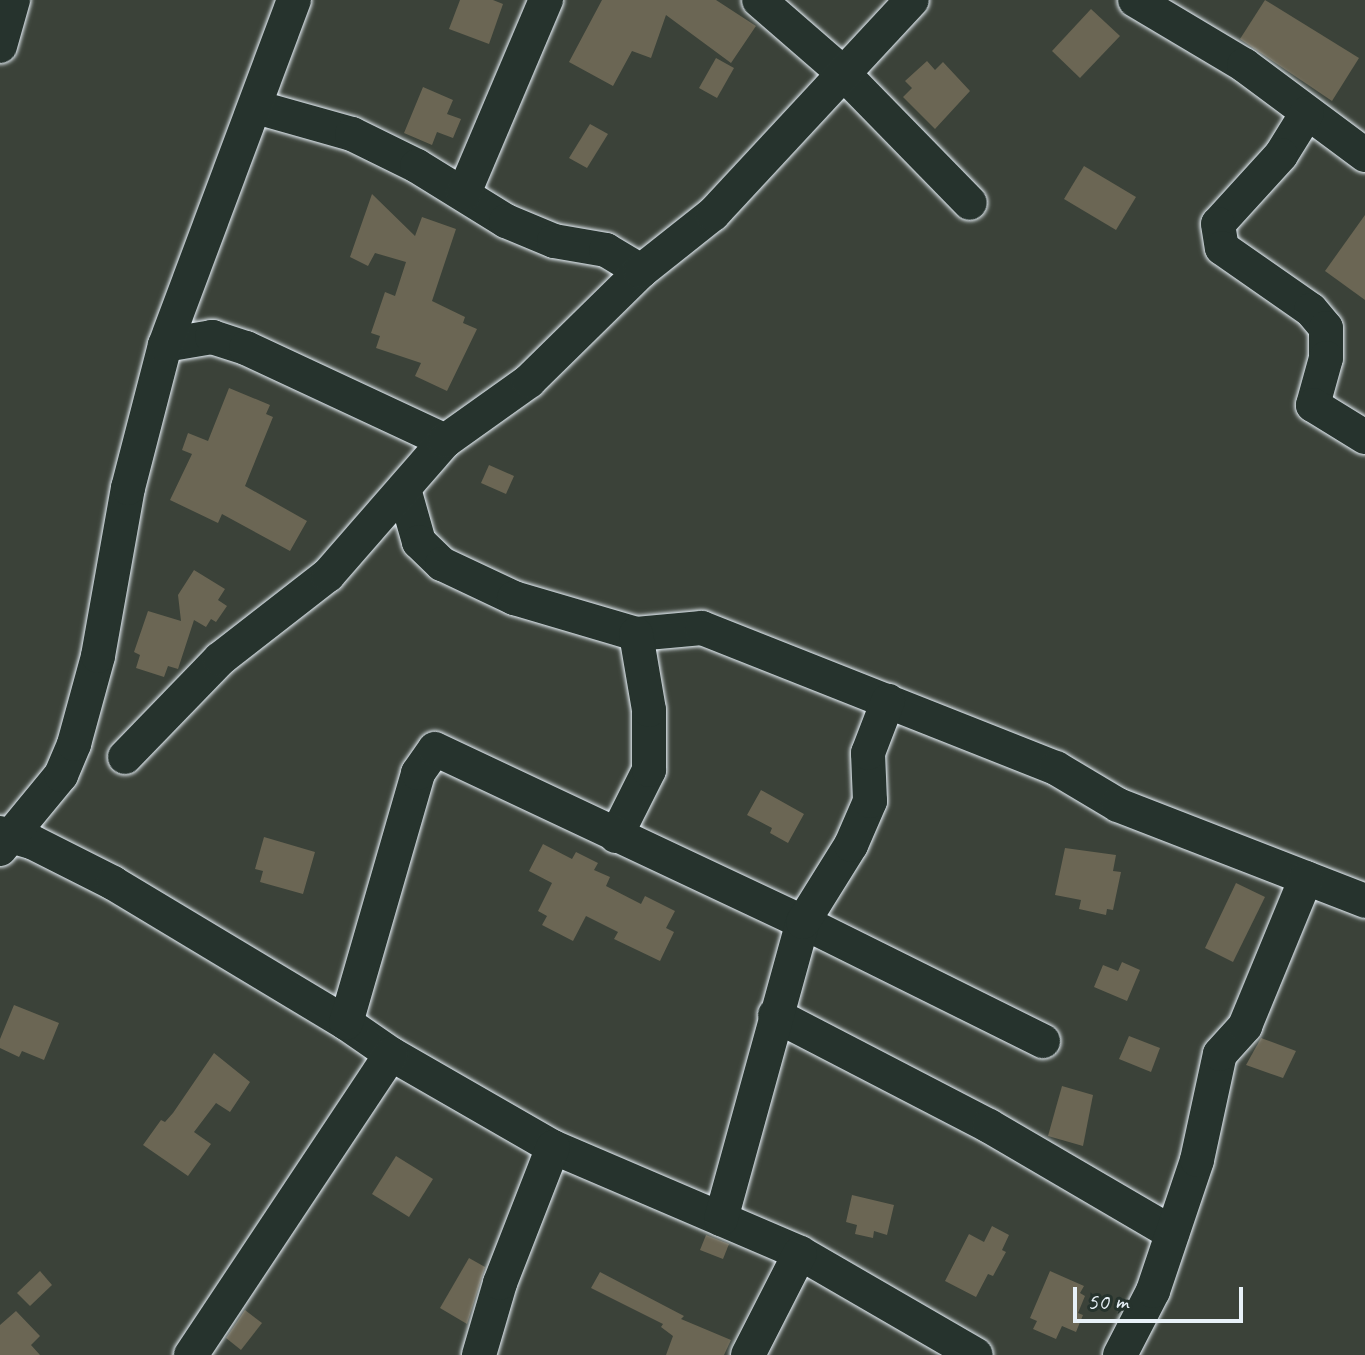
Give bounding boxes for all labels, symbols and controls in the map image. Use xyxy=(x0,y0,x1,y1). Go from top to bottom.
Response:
scale bar xyxy=(1077,1271,1247,1321)
text: 50 m xyxy=(1087,1286,1128,1316)

